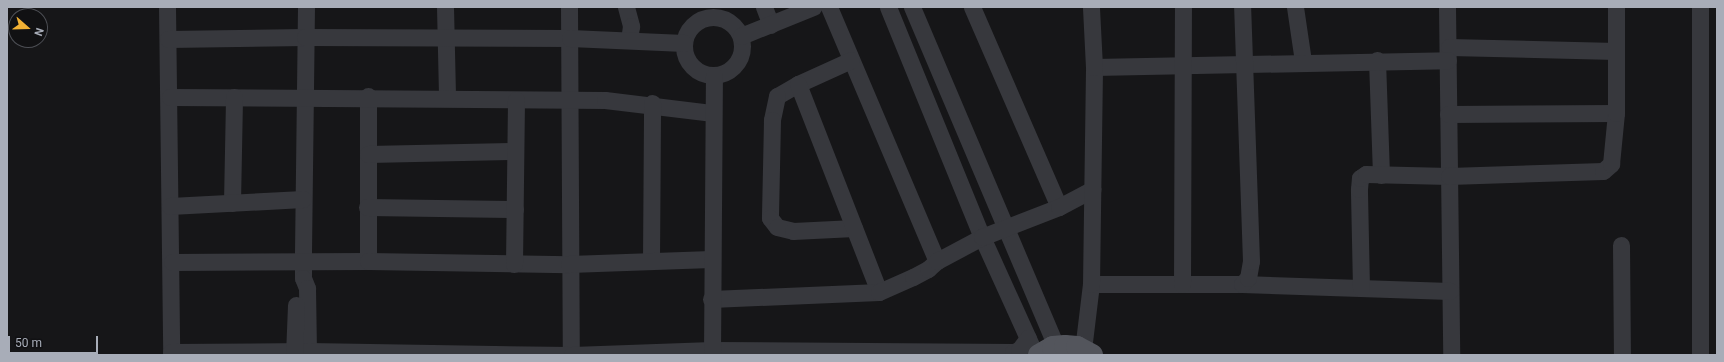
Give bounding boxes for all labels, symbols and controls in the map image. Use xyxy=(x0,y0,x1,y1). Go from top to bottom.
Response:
north arrow xyxy=(8,8,48,48)
text: N xyxy=(31,26,46,38)
scale bar xyxy=(10,328,100,354)
text: 50 m xyxy=(15,336,42,350)

